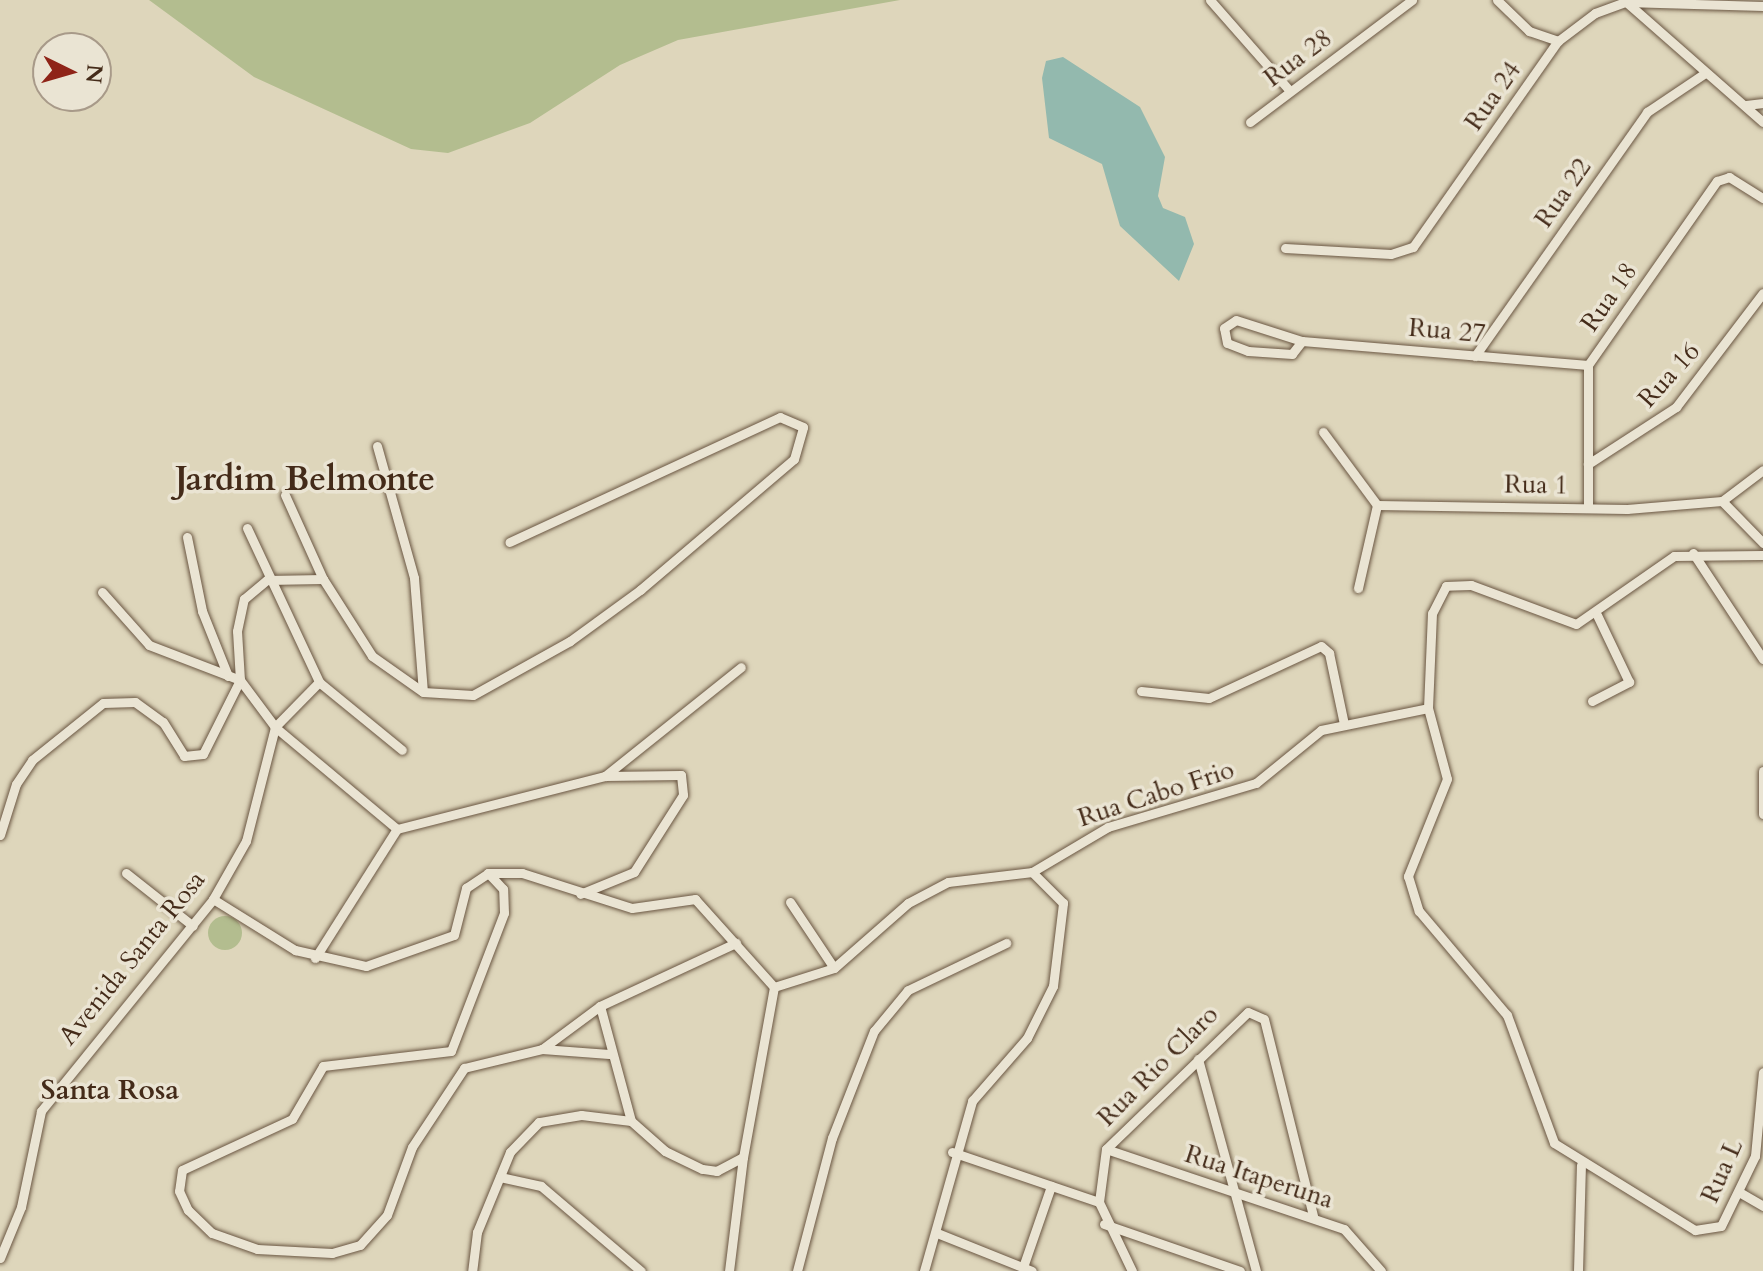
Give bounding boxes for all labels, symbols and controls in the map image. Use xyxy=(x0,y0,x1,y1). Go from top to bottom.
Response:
street label: Rua 28 xyxy=(1258,22,1338,94)
north arrow xyxy=(32,32,112,112)
street label: Rua 24 xyxy=(1458,55,1528,137)
text: N xyxy=(78,63,110,85)
street label: Rua 22 xyxy=(1528,152,1598,234)
street label: Rua 18 xyxy=(1574,256,1644,338)
street label: Rua 27 xyxy=(1407,312,1487,350)
street label: Rua 16 xyxy=(1632,336,1706,414)
district label: Jardim Belmonte xyxy=(175,460,435,500)
street label: Rua 1 xyxy=(1504,469,1568,501)
street label: Rua Cabo Frio xyxy=(1074,754,1238,834)
street label: Avenida Santa Rosa xyxy=(52,865,212,1051)
street label: Rua Rio Claro xyxy=(1091,999,1225,1133)
district label: Santa Rosa xyxy=(41,1073,179,1107)
street label: Rua L xyxy=(1694,1134,1750,1208)
street label: Rua Itaperuna xyxy=(1181,1138,1337,1216)

